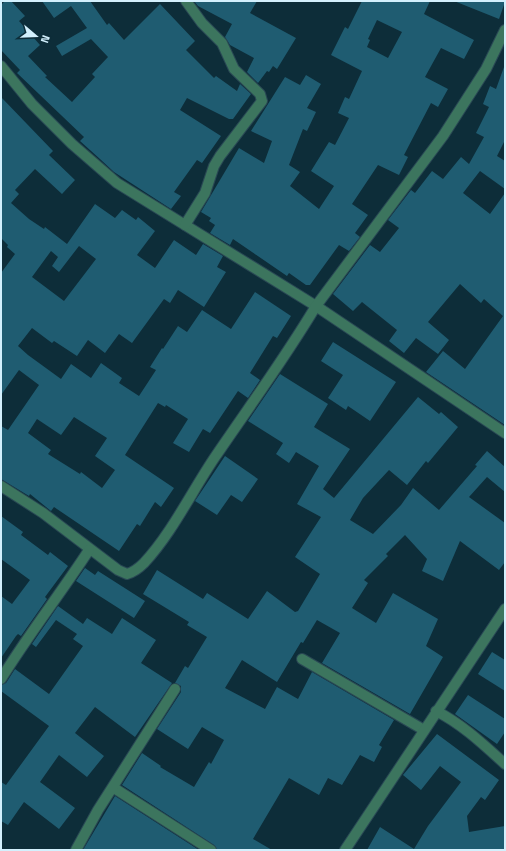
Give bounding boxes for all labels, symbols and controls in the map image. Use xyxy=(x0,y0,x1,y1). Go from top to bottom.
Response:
north arrow xyxy=(16,16,56,56)
text: N xyxy=(37,33,54,45)

